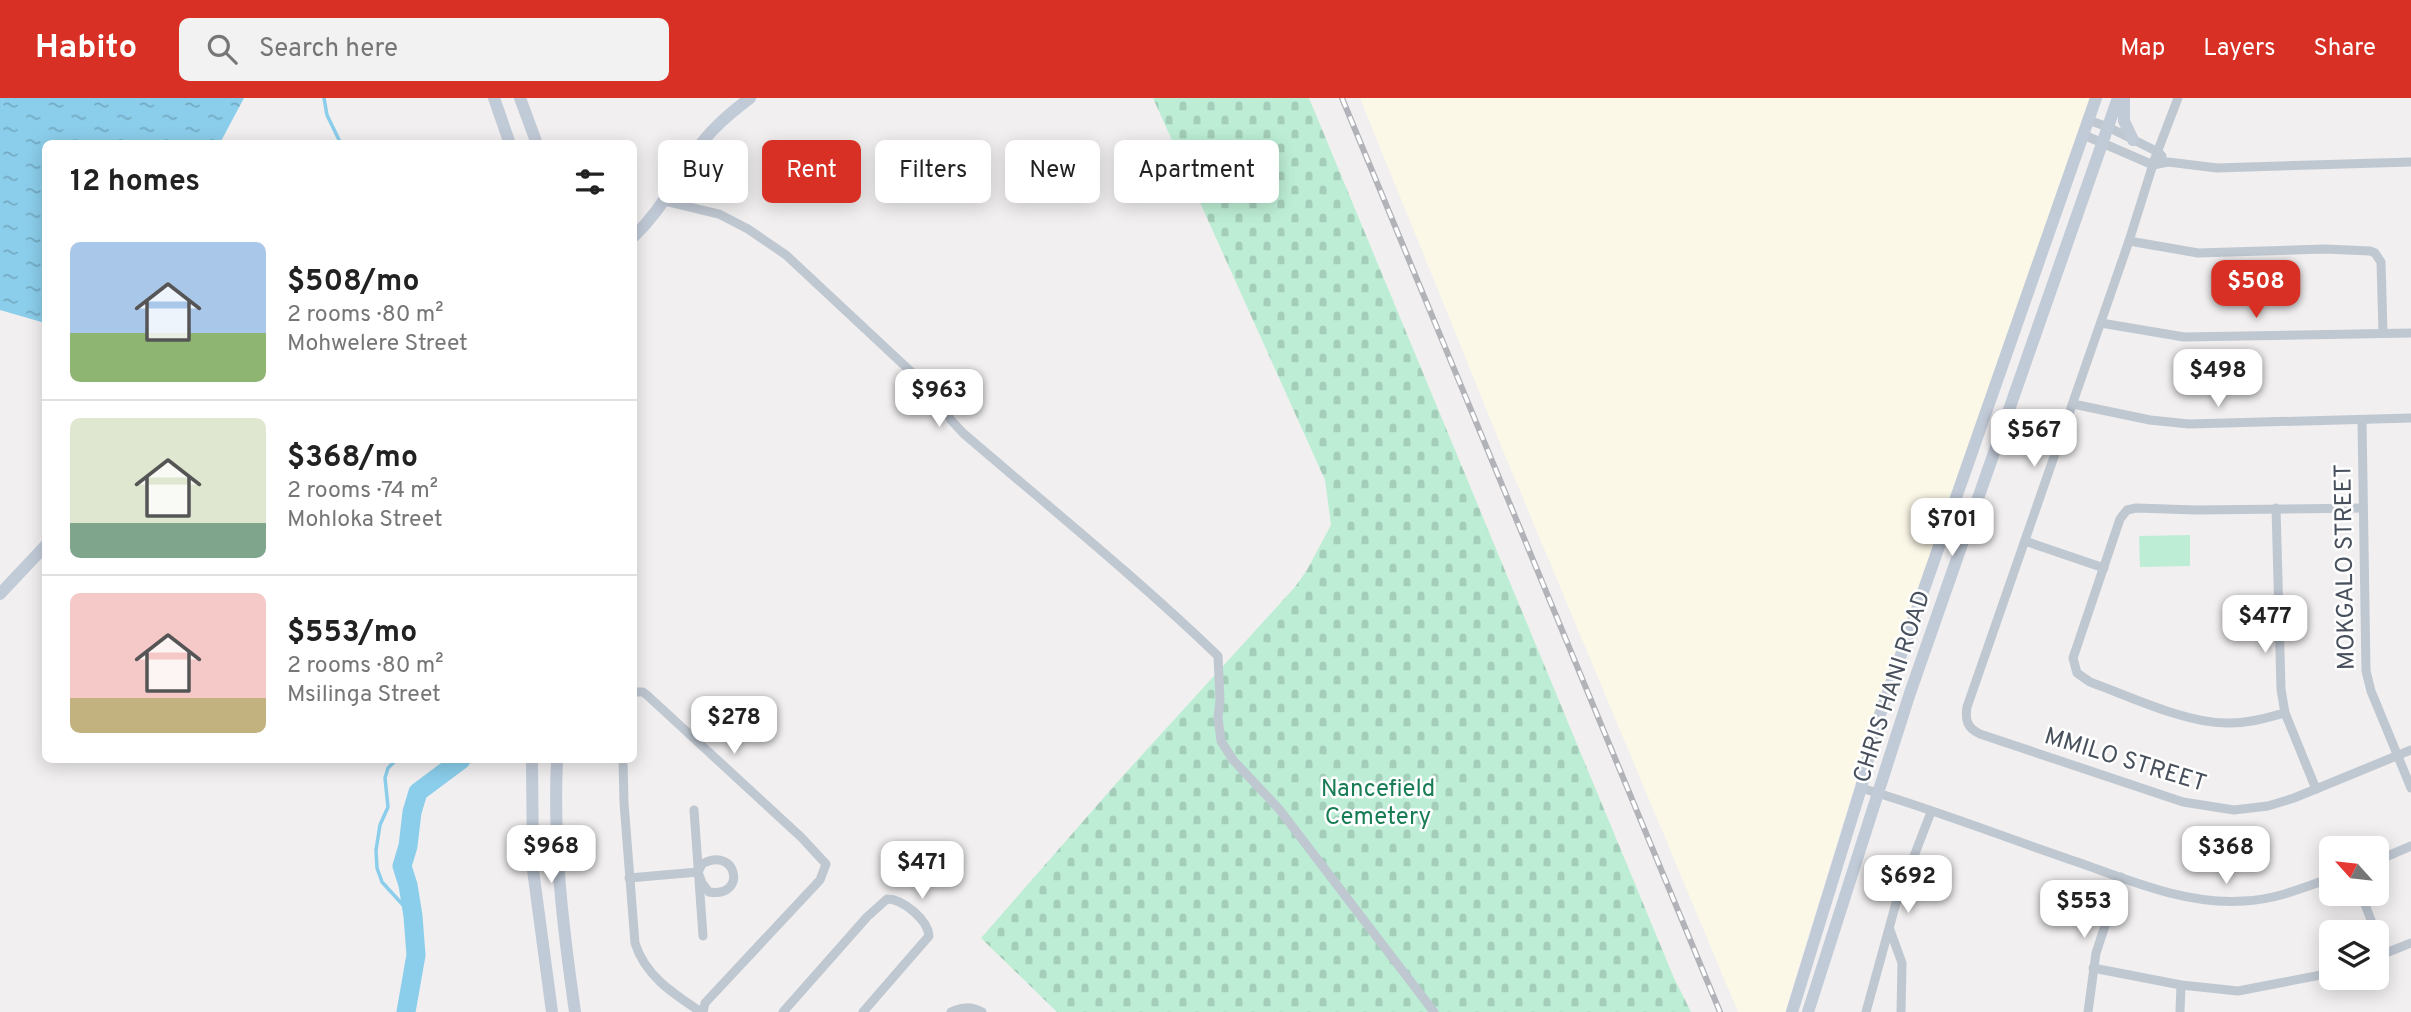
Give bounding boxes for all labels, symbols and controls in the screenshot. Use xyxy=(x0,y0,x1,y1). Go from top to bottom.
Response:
search box xyxy=(179,18,669,81)
text: Habito xyxy=(35,28,137,70)
icon: search xyxy=(203,30,241,68)
text: Search here xyxy=(259,33,398,66)
text: Map xyxy=(2120,34,2165,64)
text: Layers xyxy=(2203,34,2275,64)
text: Share xyxy=(2313,34,2376,64)
chip: Buy xyxy=(658,140,748,203)
chip: Rent xyxy=(762,140,861,203)
chip: Filters xyxy=(875,140,991,203)
chip: New xyxy=(1005,140,1100,203)
chip: Apartment xyxy=(1114,140,1279,203)
icon: filters xyxy=(571,163,609,201)
text: 12 homes xyxy=(70,164,200,201)
pin: $508 xyxy=(2215,260,2297,320)
text: $508/mo xyxy=(287,264,420,301)
text: $508 xyxy=(2227,268,2285,297)
icon: home xyxy=(126,270,210,354)
text: 2 rooms · 80 m² xyxy=(287,301,444,330)
text: Mohwelere Street xyxy=(287,330,468,359)
pin: $498 xyxy=(2177,350,2259,409)
text: $498 xyxy=(2189,357,2247,386)
pin: $963 xyxy=(898,370,980,429)
text: $963 xyxy=(911,377,967,406)
pin: $567 xyxy=(1993,410,2075,469)
text: $567 xyxy=(2007,417,2061,446)
text: $368/mo xyxy=(287,440,418,477)
icon: home xyxy=(126,446,210,530)
street label: MOKGALO STREET xyxy=(2329,464,2363,670)
text: 2 rooms · 74 m² xyxy=(287,477,438,506)
pin: $701 xyxy=(1911,498,1993,558)
text: Mohloka Street xyxy=(287,506,443,535)
text: $701 xyxy=(1927,506,1977,535)
street label: CHRIS HANI ROAD xyxy=(1848,587,1938,787)
pin: $477 xyxy=(2224,596,2306,655)
text: $477 xyxy=(2238,603,2292,632)
text: $553/mo xyxy=(287,615,417,652)
icon: home xyxy=(126,621,210,705)
text: 2 rooms · 80 m² xyxy=(287,652,444,681)
text: Msilinga Street xyxy=(287,681,441,710)
pin: $278 xyxy=(693,696,775,756)
text: $278 xyxy=(707,704,761,733)
street label: MMILO STREET xyxy=(2040,722,2210,800)
park label: Nancefield Cemetery xyxy=(1321,775,1435,833)
pin: $968 xyxy=(510,826,592,885)
pin: $368 xyxy=(2185,826,2267,886)
text: $968 xyxy=(523,833,579,862)
text: $368 xyxy=(2198,834,2254,863)
north arrow xyxy=(2319,836,2389,906)
map controls xyxy=(2319,836,2389,990)
pin: $471 xyxy=(881,842,963,901)
text: $471 xyxy=(897,849,947,878)
pin: $692 xyxy=(1867,856,1949,915)
text: $692 xyxy=(1880,863,1936,892)
pin: $553 xyxy=(2043,880,2125,940)
text: $553 xyxy=(2056,888,2112,917)
button: layers xyxy=(2319,920,2389,990)

